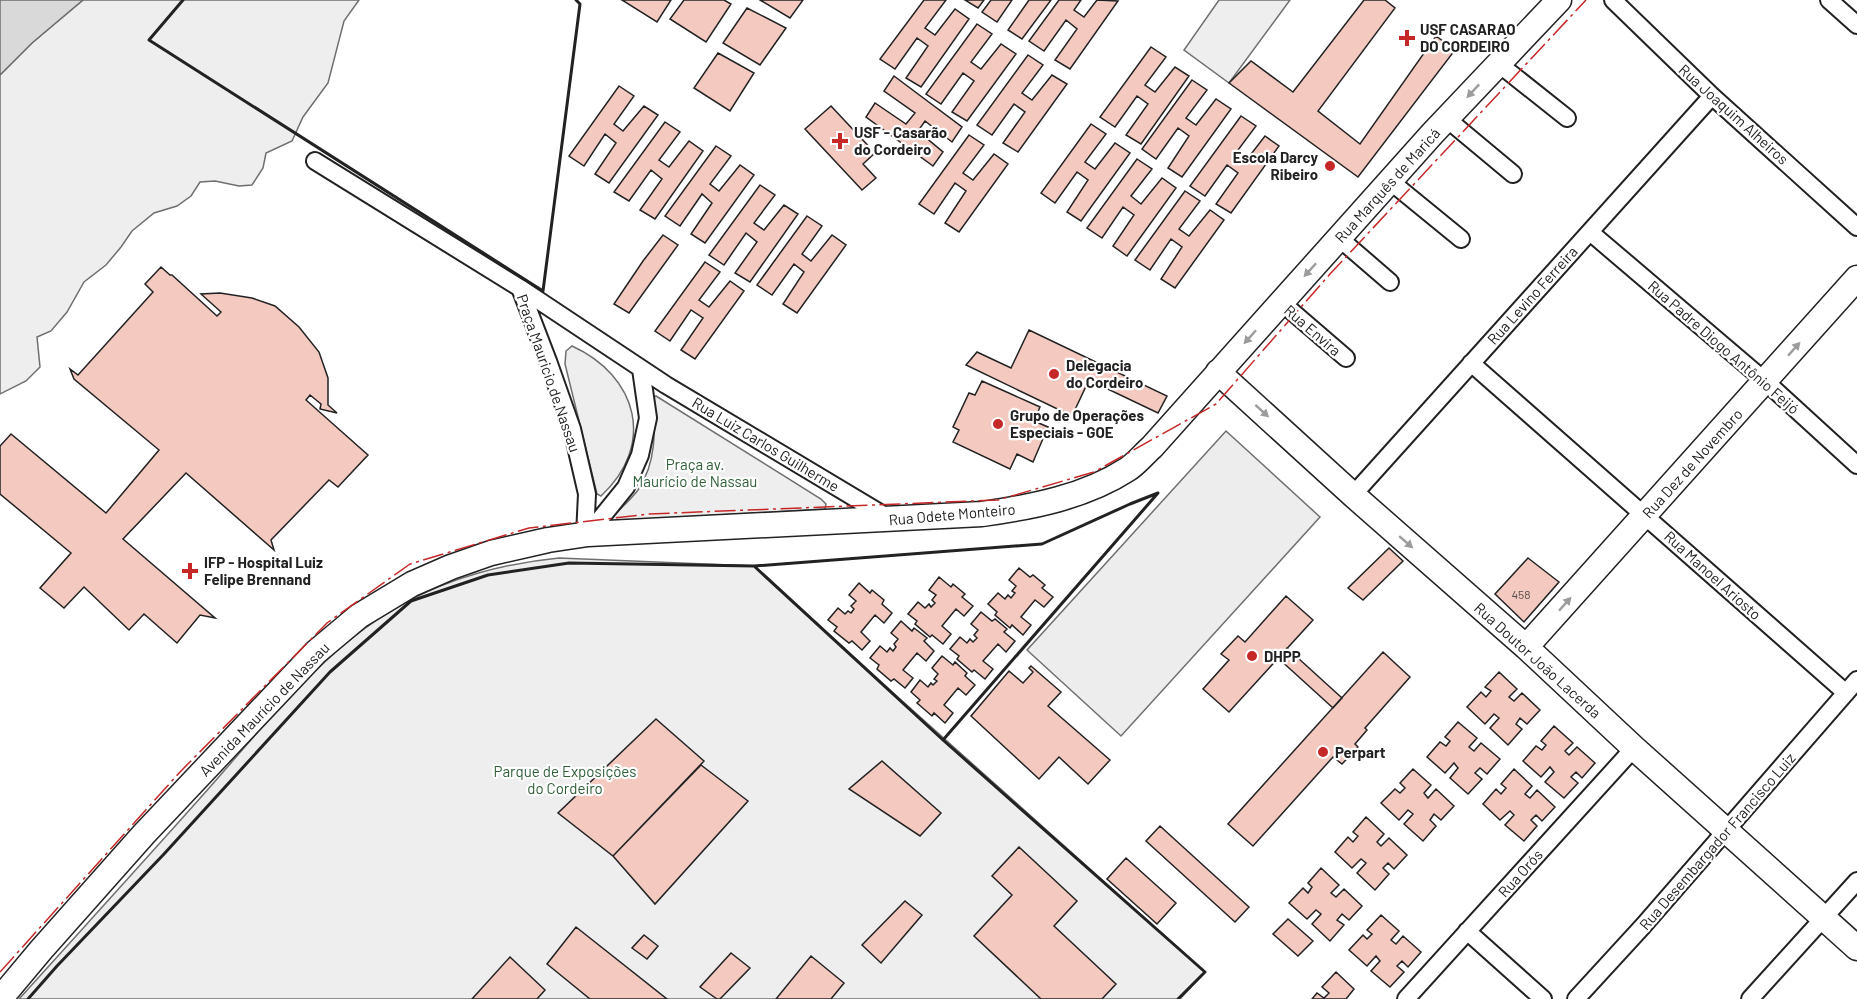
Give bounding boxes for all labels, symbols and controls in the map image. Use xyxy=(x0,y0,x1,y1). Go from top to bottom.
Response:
place label: USF CASARAO DO CORDEIRO xyxy=(1420,20,1516,55)
marker: USF CASARAO DO CORDEIRO xyxy=(1398,29,1416,47)
street label: Rua Joaquim Alheiros xyxy=(1676,60,1792,168)
one-way arrow xyxy=(1466,84,1480,99)
place label: USF - Casarão do Cordeiro xyxy=(854,123,947,158)
street label: Rua Marquês de Maricá xyxy=(1331,124,1443,246)
marker: USF - Casarão do Cordeiro xyxy=(831,132,849,150)
place label: Escola Darcy Ribeiro xyxy=(1233,148,1318,183)
marker: Escola Darcy Ribeiro xyxy=(1323,159,1337,173)
street label: Rua Levino Ferreira xyxy=(1483,242,1581,348)
one-way arrow xyxy=(1304,262,1317,277)
street label: Rua Padre Diogo Antônio Feijó xyxy=(1645,276,1803,418)
street label: Praça Mauricio de Nassau xyxy=(513,292,585,454)
street label: Rua Envira xyxy=(1281,301,1345,359)
one-way arrow xyxy=(1244,329,1257,344)
one-way arrow xyxy=(1787,342,1800,357)
place label: Delegacia do Cordeiro xyxy=(1066,356,1143,391)
marker: Delegacia do Cordeiro xyxy=(1047,367,1061,381)
street label: Rua Luiz Carlos Guilherme xyxy=(689,393,843,495)
one-way arrow xyxy=(1254,404,1269,418)
street label: Rua Dez de Novembro xyxy=(1638,405,1746,521)
place label: Grupo de Operações Especiais - GOE xyxy=(1010,406,1144,441)
marker: Grupo de Operações Especiais - GOE xyxy=(991,417,1005,431)
park label: Praça av. Maurício de Nassau xyxy=(633,455,757,490)
street label: Rua Odete Monteiro xyxy=(888,499,1016,529)
street label: Rua Manoel Ariosto xyxy=(1661,527,1765,623)
one-way arrow xyxy=(1398,535,1413,548)
place label: IFP - Hospital Luiz Felipe Brennand xyxy=(204,553,323,588)
marker: IFP - Hospital Luiz Felipe Brennand xyxy=(181,562,199,580)
house number: 458 xyxy=(1511,587,1531,601)
one-way arrow xyxy=(1558,597,1571,612)
street label: Rua Doutor João Lacerda xyxy=(1471,598,1605,722)
street label: Avenida Maurício de Nassau xyxy=(195,638,333,780)
place label: DHPP xyxy=(1264,647,1301,665)
marker: DHPP xyxy=(1245,649,1259,663)
place label: Perpart xyxy=(1335,743,1386,761)
marker: Perpart xyxy=(1316,745,1330,759)
street label: Rua Desembargador Francisco Luiz xyxy=(1635,749,1799,933)
park label: Parque de Exposições do Cordeiro xyxy=(494,762,636,797)
street label: Rua Orós xyxy=(1494,845,1546,901)

